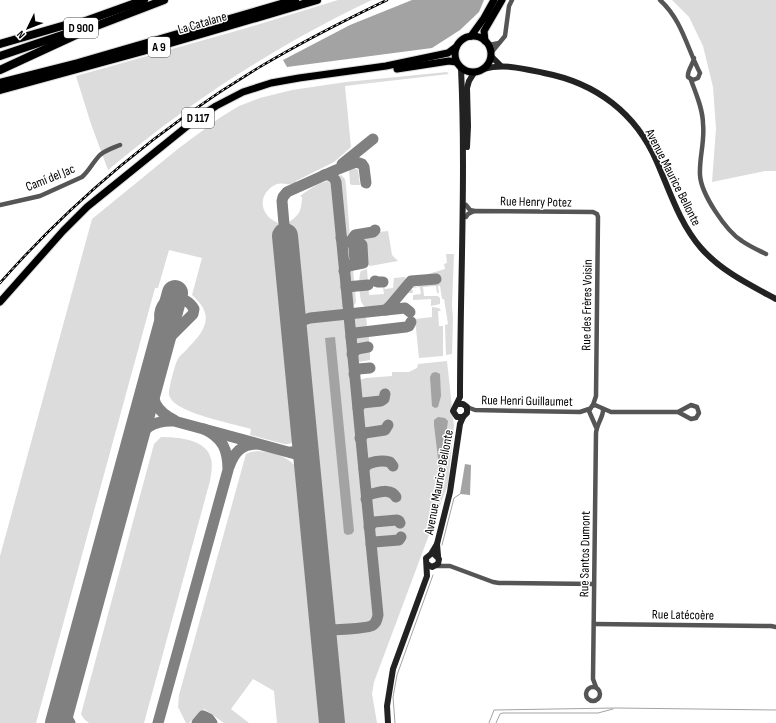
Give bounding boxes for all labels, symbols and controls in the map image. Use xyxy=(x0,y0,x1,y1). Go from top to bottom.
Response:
north arrow xyxy=(8,8,48,48)
street label: La Catalane xyxy=(176,8,229,38)
road number: D 900 xyxy=(64,18,98,38)
text: N xyxy=(14,28,28,41)
road number: A 9 xyxy=(148,37,170,57)
road number: D 117 xyxy=(182,108,214,128)
street label: Avenue Maurice Bellonte xyxy=(641,125,704,229)
street label: Camí del Jac xyxy=(23,161,77,195)
street label: Rue Henry Potez xyxy=(500,193,572,211)
street label: Rue des Frères Voisin xyxy=(578,259,596,351)
street label: Rue Henri Guillaumet xyxy=(481,392,573,410)
street label: Avenue Maurice Bellonte xyxy=(421,428,457,537)
street label: Rue Santos Dumont xyxy=(576,511,594,597)
street label: Rue Latécoère xyxy=(652,606,714,624)

